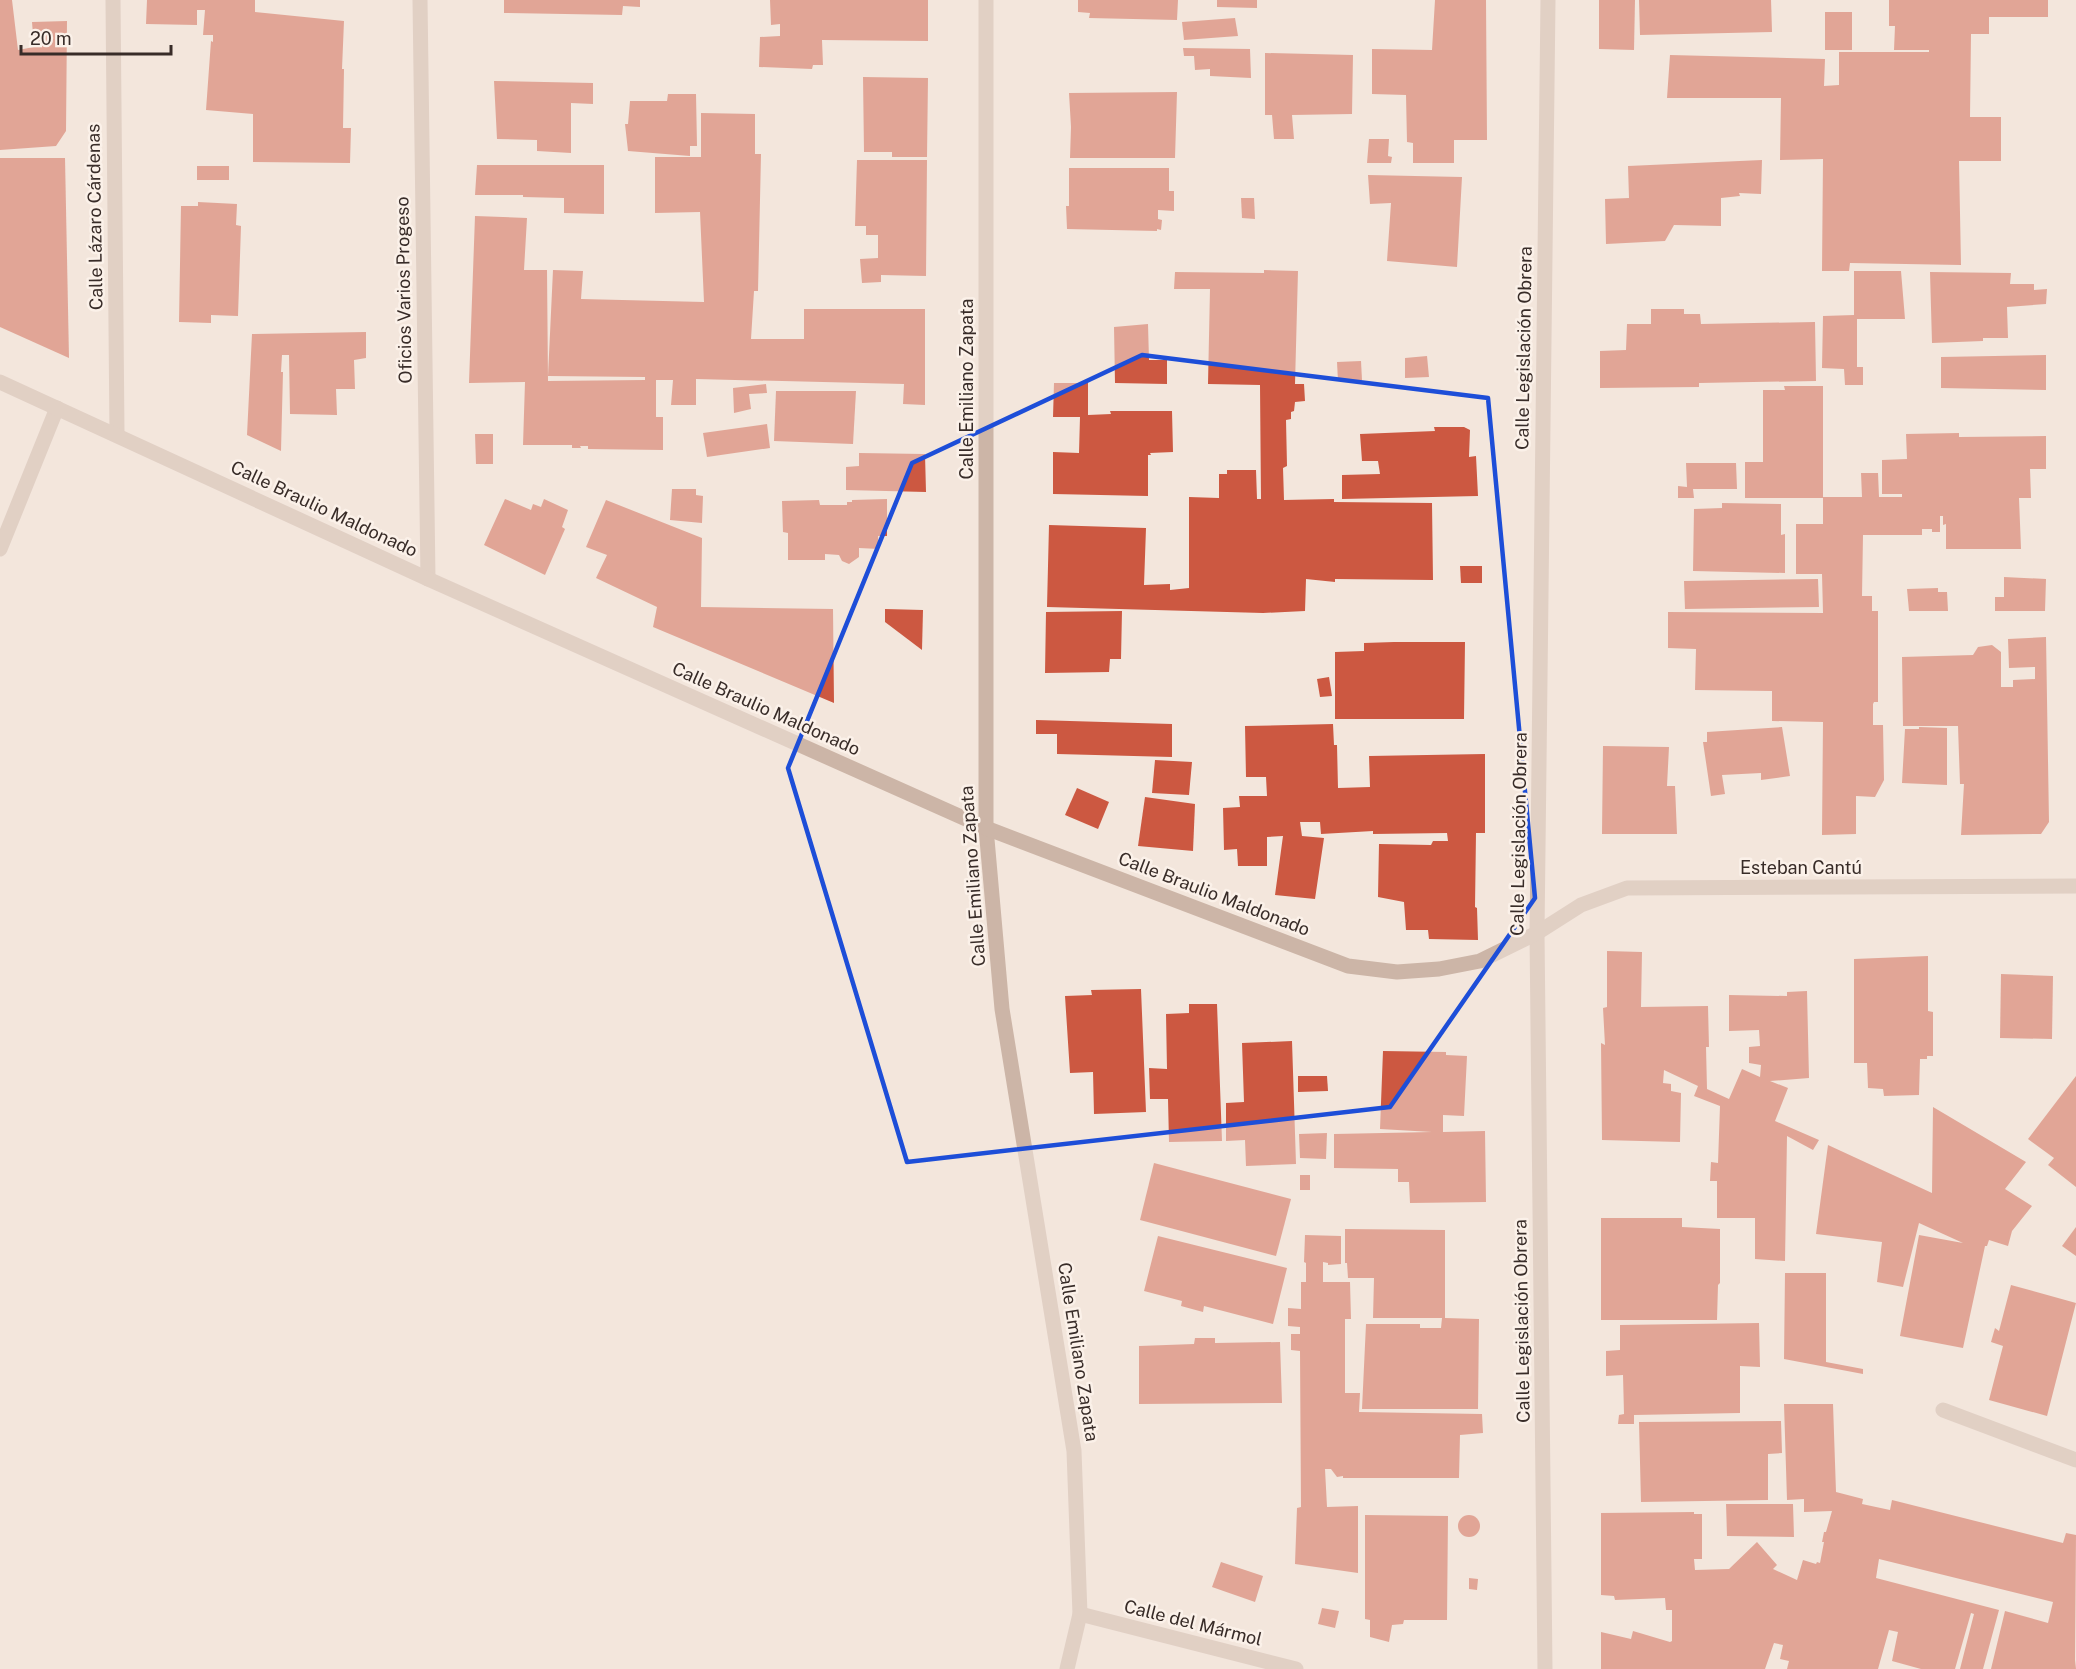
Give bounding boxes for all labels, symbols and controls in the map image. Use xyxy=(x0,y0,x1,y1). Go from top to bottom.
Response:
scale bar xyxy=(21,18,171,56)
text: 20 m xyxy=(30,28,72,49)
street label: Calle Lázaro Cárdenas xyxy=(82,124,107,310)
street label: Oficios Varios Progeso xyxy=(391,196,416,384)
street label: Calle Legislación Obrera xyxy=(1511,246,1536,450)
street label: Calle Emiliano Zapata xyxy=(956,298,977,480)
street label: Calle Braulio Maldonado xyxy=(228,456,421,561)
street label: Calle Braulio Maldonado xyxy=(669,658,863,760)
street label: Calle Legislación Obrera xyxy=(1506,732,1531,936)
street label: Calle Emiliano Zapata xyxy=(956,785,989,967)
street label: Calle Braulio Maldonado xyxy=(1115,847,1313,940)
street label: Esteban Cantú xyxy=(1740,857,1862,878)
street label: Calle Legislación Obrera xyxy=(1509,1219,1534,1423)
street label: Calle Emiliano Zapata xyxy=(1054,1261,1103,1443)
street label: Calle del Mármol xyxy=(1122,1595,1264,1650)

